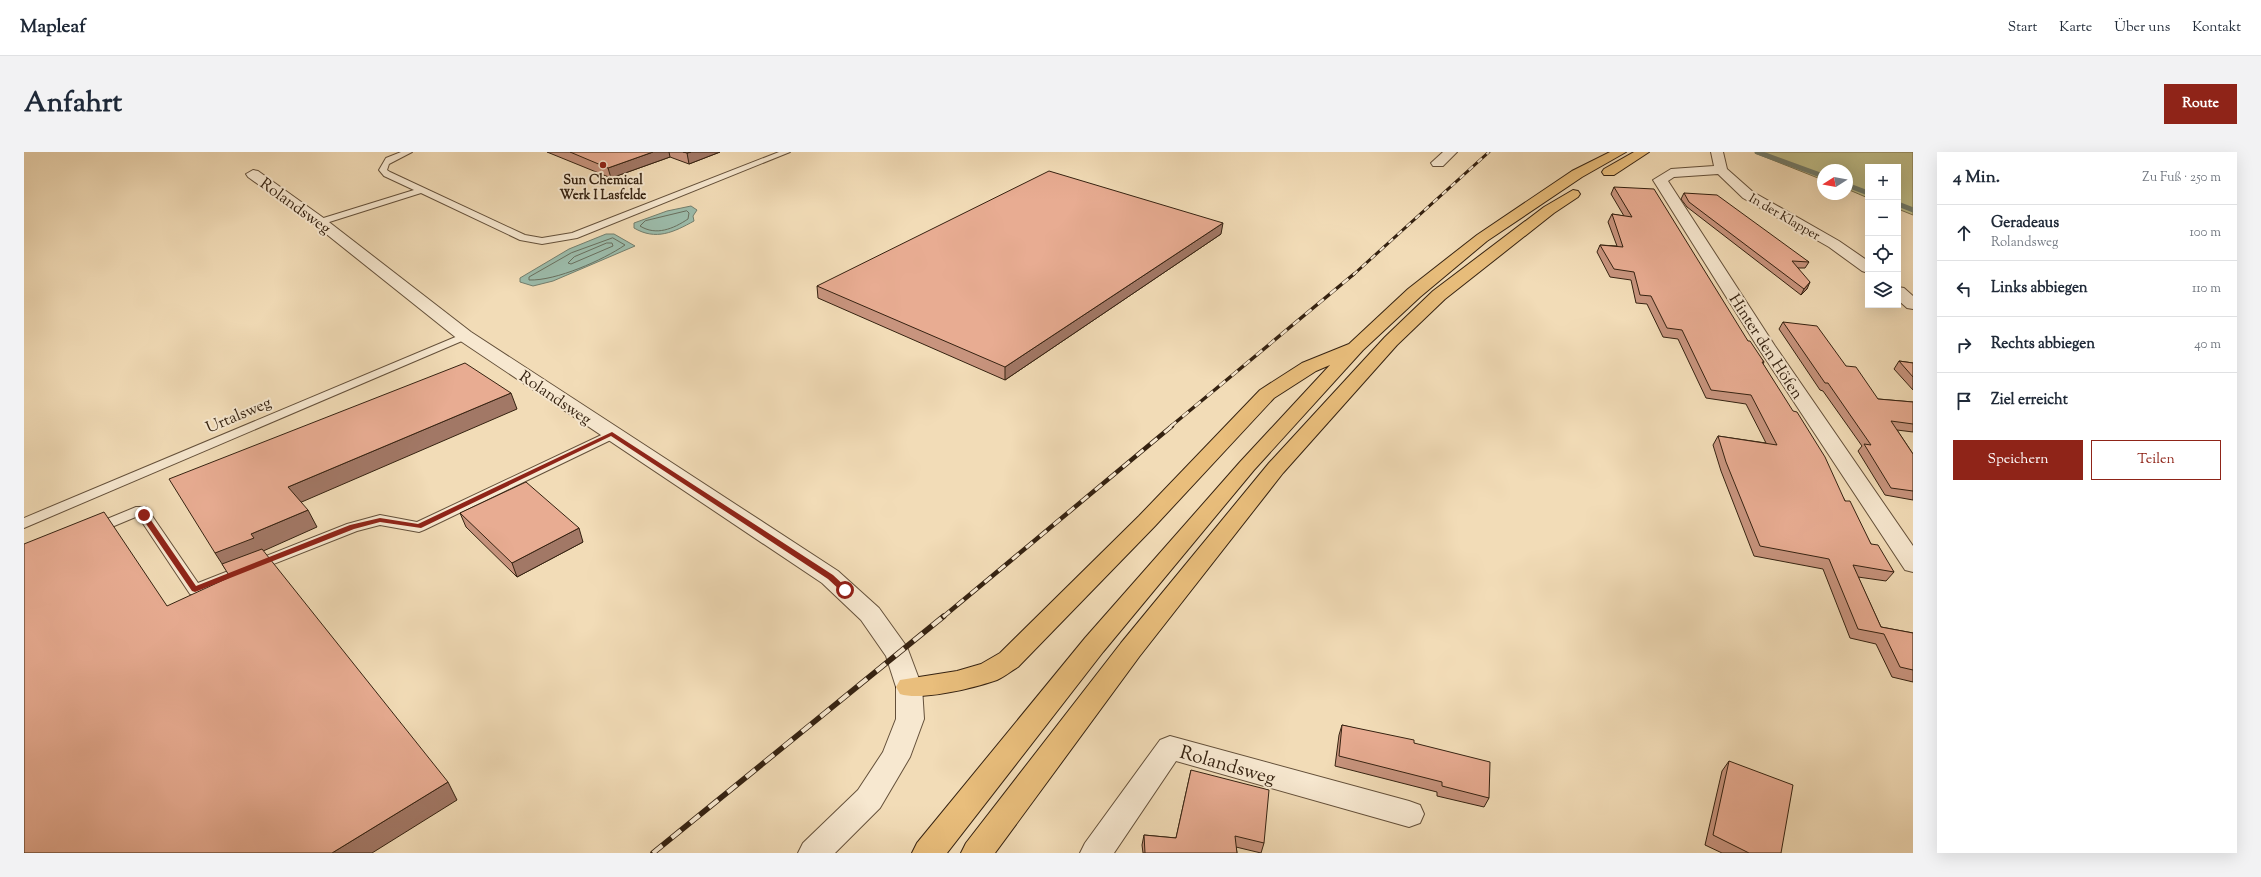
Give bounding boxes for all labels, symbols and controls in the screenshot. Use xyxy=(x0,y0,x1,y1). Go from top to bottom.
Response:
text: Mapleaf xyxy=(20,14,86,41)
text: Start xyxy=(2008,18,2037,38)
text: Karte xyxy=(2059,18,2092,38)
text: Über uns xyxy=(2114,18,2170,38)
text: Kontakt xyxy=(2192,18,2241,38)
text: Anfahrt xyxy=(24,84,122,124)
button: Route xyxy=(2164,84,2237,124)
marker: Sun Chemical Werk I Lasfelde xyxy=(598,160,608,170)
north arrow xyxy=(1817,164,1853,200)
map controls xyxy=(1865,164,1901,308)
button: + xyxy=(1865,164,1901,200)
text: 4 Min. xyxy=(1953,166,2000,190)
text: Zu Fuß · 250 m xyxy=(2142,169,2221,187)
place label: Sun Chemical Werk I Lasfelde xyxy=(560,172,646,205)
street label: Rolandsweg xyxy=(254,173,335,241)
street label: In der Klapper xyxy=(1745,190,1823,246)
button: − xyxy=(1865,200,1901,236)
text: Geradeaus xyxy=(1991,213,2059,234)
icon: ahead xyxy=(1953,222,1975,244)
text: 100 m xyxy=(2189,224,2221,242)
text: Rolandsweg xyxy=(1991,234,2058,252)
button: locate xyxy=(1865,236,1901,272)
button: layers xyxy=(1865,272,1901,308)
icon: left xyxy=(1953,278,1975,300)
text: Links abbiegen xyxy=(1991,278,2088,299)
text: 110 m xyxy=(2192,280,2221,298)
street label: Hinter den Höfen xyxy=(1722,290,1808,405)
icon: right xyxy=(1953,334,1975,356)
text: Rechts abbiegen xyxy=(1991,334,2095,355)
text: 40 m xyxy=(2194,336,2221,354)
street label: Rolandsweg xyxy=(514,366,596,432)
icon: arrive xyxy=(1953,390,1975,412)
text: Ziel erreicht xyxy=(1991,390,2068,411)
street label: Urtalsweg xyxy=(203,392,276,440)
button: Speichern xyxy=(1953,440,2083,480)
button: Teilen xyxy=(2091,440,2221,480)
route end xyxy=(135,506,153,524)
route start xyxy=(836,581,854,599)
street label: Rolandsweg xyxy=(1176,740,1278,793)

